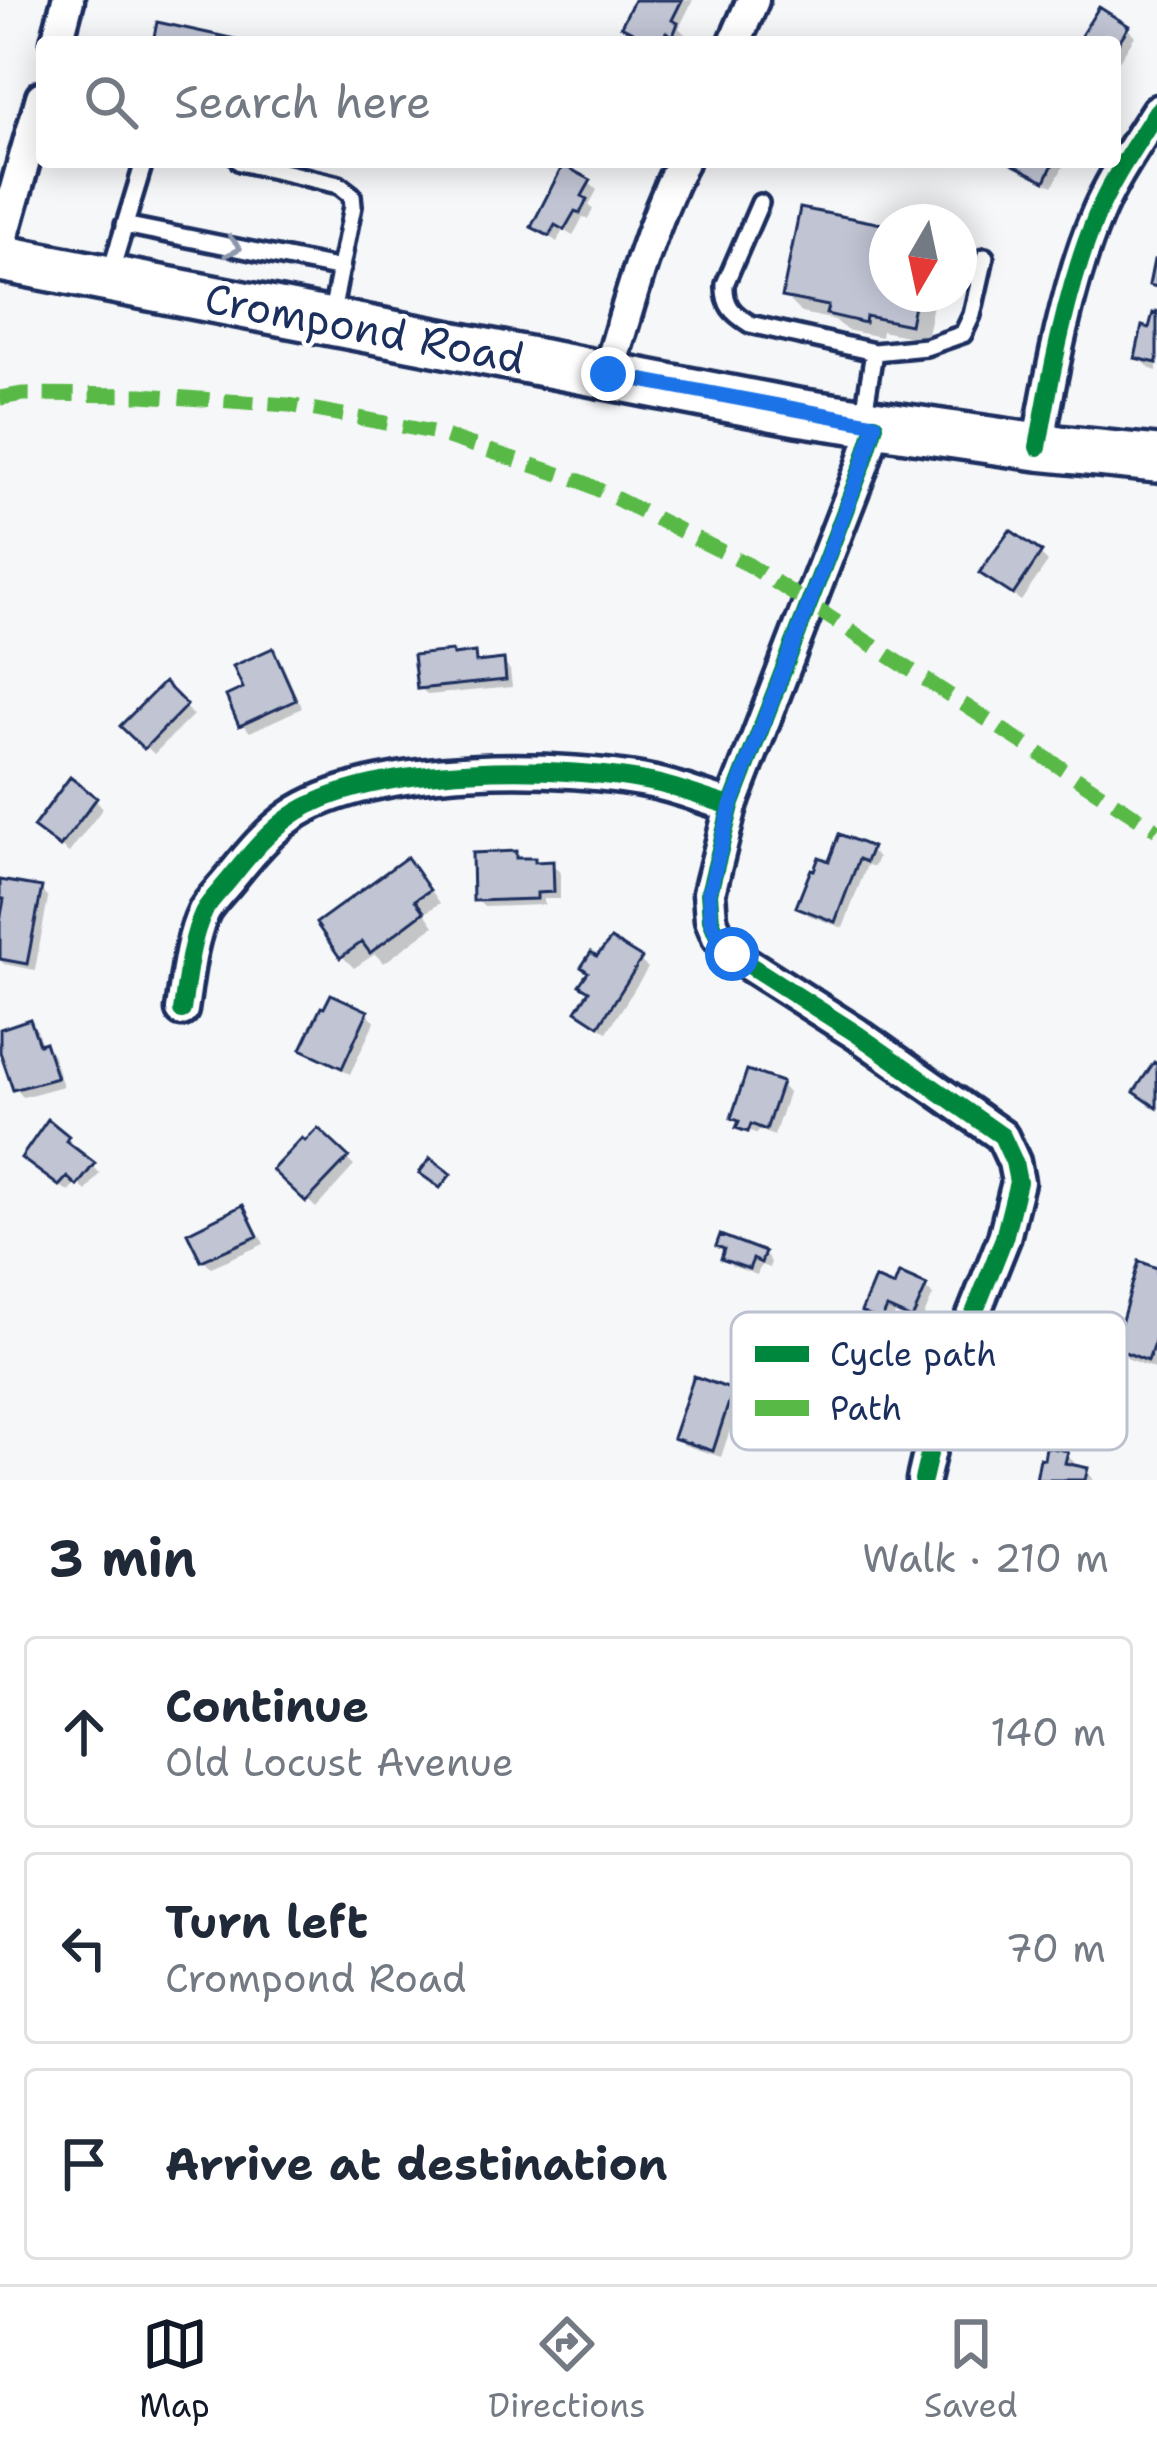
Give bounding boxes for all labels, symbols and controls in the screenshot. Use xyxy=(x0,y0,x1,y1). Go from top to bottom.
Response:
search box xyxy=(36,36,1121,168)
icon: search xyxy=(78,69,144,135)
text: Search here xyxy=(174,72,431,132)
north arrow xyxy=(869,204,977,312)
one-way arrow xyxy=(222,233,242,259)
street label: Crompond Road xyxy=(200,270,530,386)
route end xyxy=(581,347,635,401)
route start xyxy=(705,927,759,981)
legend xyxy=(731,1312,1127,1450)
text: Cycle path xyxy=(830,1332,997,1377)
text: Path xyxy=(830,1386,902,1431)
text: 3 min xyxy=(48,1524,197,1592)
text: Walk · 210 m xyxy=(862,1532,1109,1584)
text: Continue xyxy=(165,1676,369,1736)
icon: ahead xyxy=(51,1699,117,1765)
text: 140 m xyxy=(990,1706,1106,1758)
text: Old Locust Avenue xyxy=(165,1736,514,1788)
text: Turn left xyxy=(165,1892,368,1952)
icon: left xyxy=(51,1915,117,1981)
text: 70 m xyxy=(1005,1922,1106,1974)
text: Crompond Road xyxy=(165,1952,466,2004)
icon: arrive xyxy=(51,2131,117,2197)
text: Arrive at destination xyxy=(165,2134,668,2194)
tab: Map xyxy=(139,2311,210,2428)
tab: Directions xyxy=(488,2311,646,2428)
tab: Saved xyxy=(924,2311,1018,2428)

